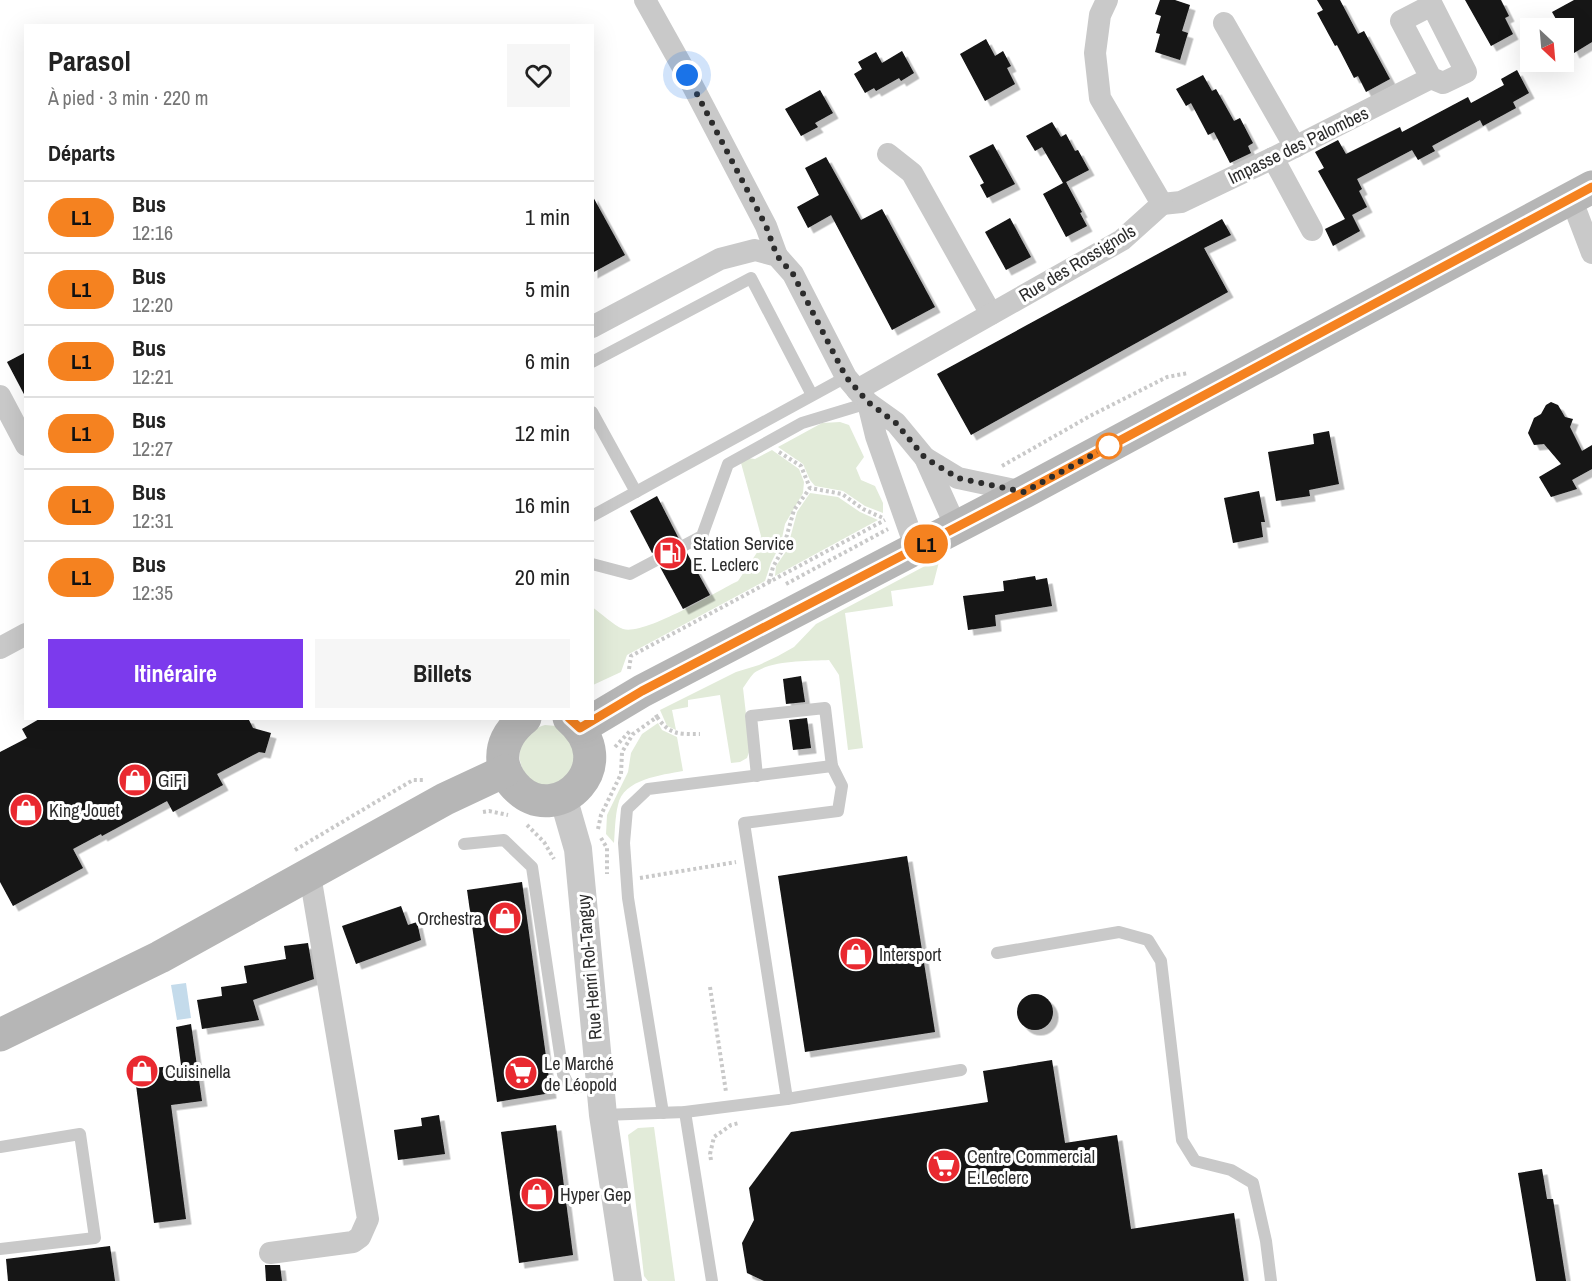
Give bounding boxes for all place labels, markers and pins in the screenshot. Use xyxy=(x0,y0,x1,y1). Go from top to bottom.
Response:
unlabelled marker xyxy=(1096,433,1122,459)
place label: Station Service E. Leclerc xyxy=(693,531,794,577)
fuel station icon: Station Service E. Leclerc xyxy=(652,535,688,571)
shop icon: GiFi xyxy=(117,762,153,798)
place label: GiFi xyxy=(158,768,187,793)
shop icon: King Jouet xyxy=(8,792,44,828)
place label: King Jouet xyxy=(49,798,120,823)
shop icon: Orchestra xyxy=(487,900,523,936)
place label: Orchestra xyxy=(417,906,482,931)
shop icon: Intersport xyxy=(838,936,874,972)
place label: Intersport xyxy=(879,942,941,967)
place label: Le Marché de Léopold xyxy=(544,1051,617,1097)
shop icon: Cuisinella xyxy=(124,1053,160,1089)
supermarket icon: Le Marché de Léopold xyxy=(503,1055,539,1091)
place label: Cuisinella xyxy=(165,1059,231,1084)
place label: Centre Commercial E.Leclerc xyxy=(967,1144,1095,1190)
supermarket icon: Centre Commercial E.Leclerc xyxy=(926,1148,962,1184)
shop icon: Hyper Gep xyxy=(519,1176,555,1212)
place label: Hyper Gep xyxy=(560,1182,631,1207)

